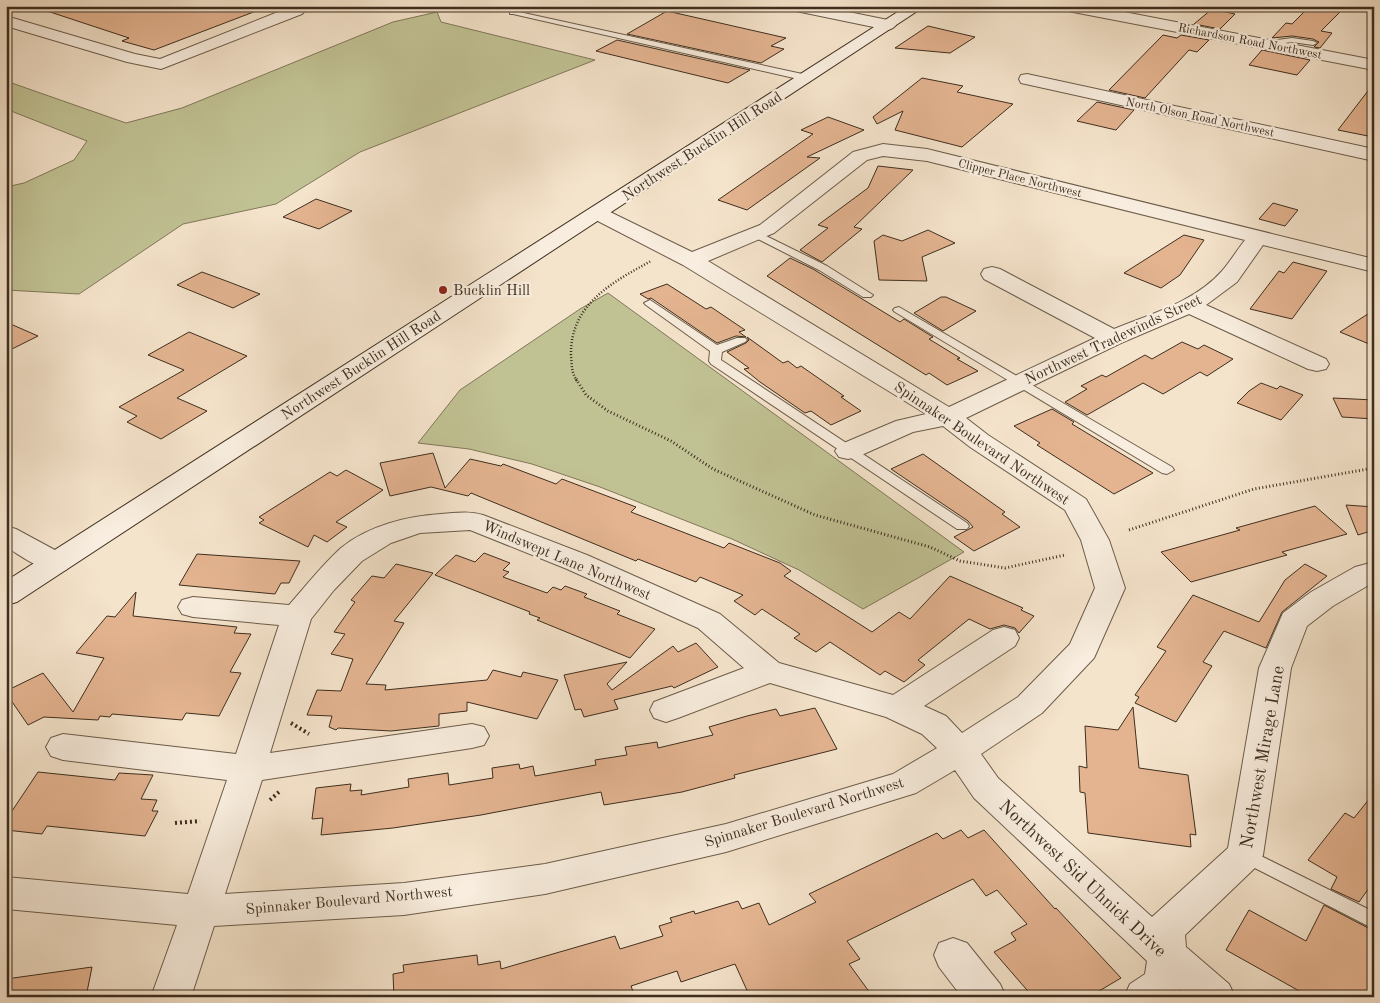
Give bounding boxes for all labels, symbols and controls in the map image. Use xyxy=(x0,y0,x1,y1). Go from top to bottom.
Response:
street label: Richardson Road Northwest xyxy=(1177,22,1323,62)
street label: Northwest Bucklin Hill Road xyxy=(620,90,785,204)
street label: North Olson Road Northwest xyxy=(1124,96,1275,140)
street label: Clipper Place Northwest xyxy=(957,158,1083,200)
marker: Bucklin Hill xyxy=(437,284,449,296)
place label: Bucklin Hill xyxy=(453,284,530,299)
street label: Northwest Tradewinds Street xyxy=(1023,293,1204,388)
street label: Northwest Bucklin Hill Road xyxy=(279,309,444,423)
street label: Spinnaker Boulevard Northwest xyxy=(891,380,1071,509)
street label: Windswept Lane Northwest xyxy=(480,519,653,604)
street label: Northwest Mirage Lane xyxy=(1238,665,1288,850)
street label: Spinnaker Boulevard Northwest xyxy=(703,776,906,851)
street label: Northwest Sid Uhnick Drive xyxy=(995,797,1169,961)
street label: Spinnaker Boulevard Northwest xyxy=(245,885,453,918)

